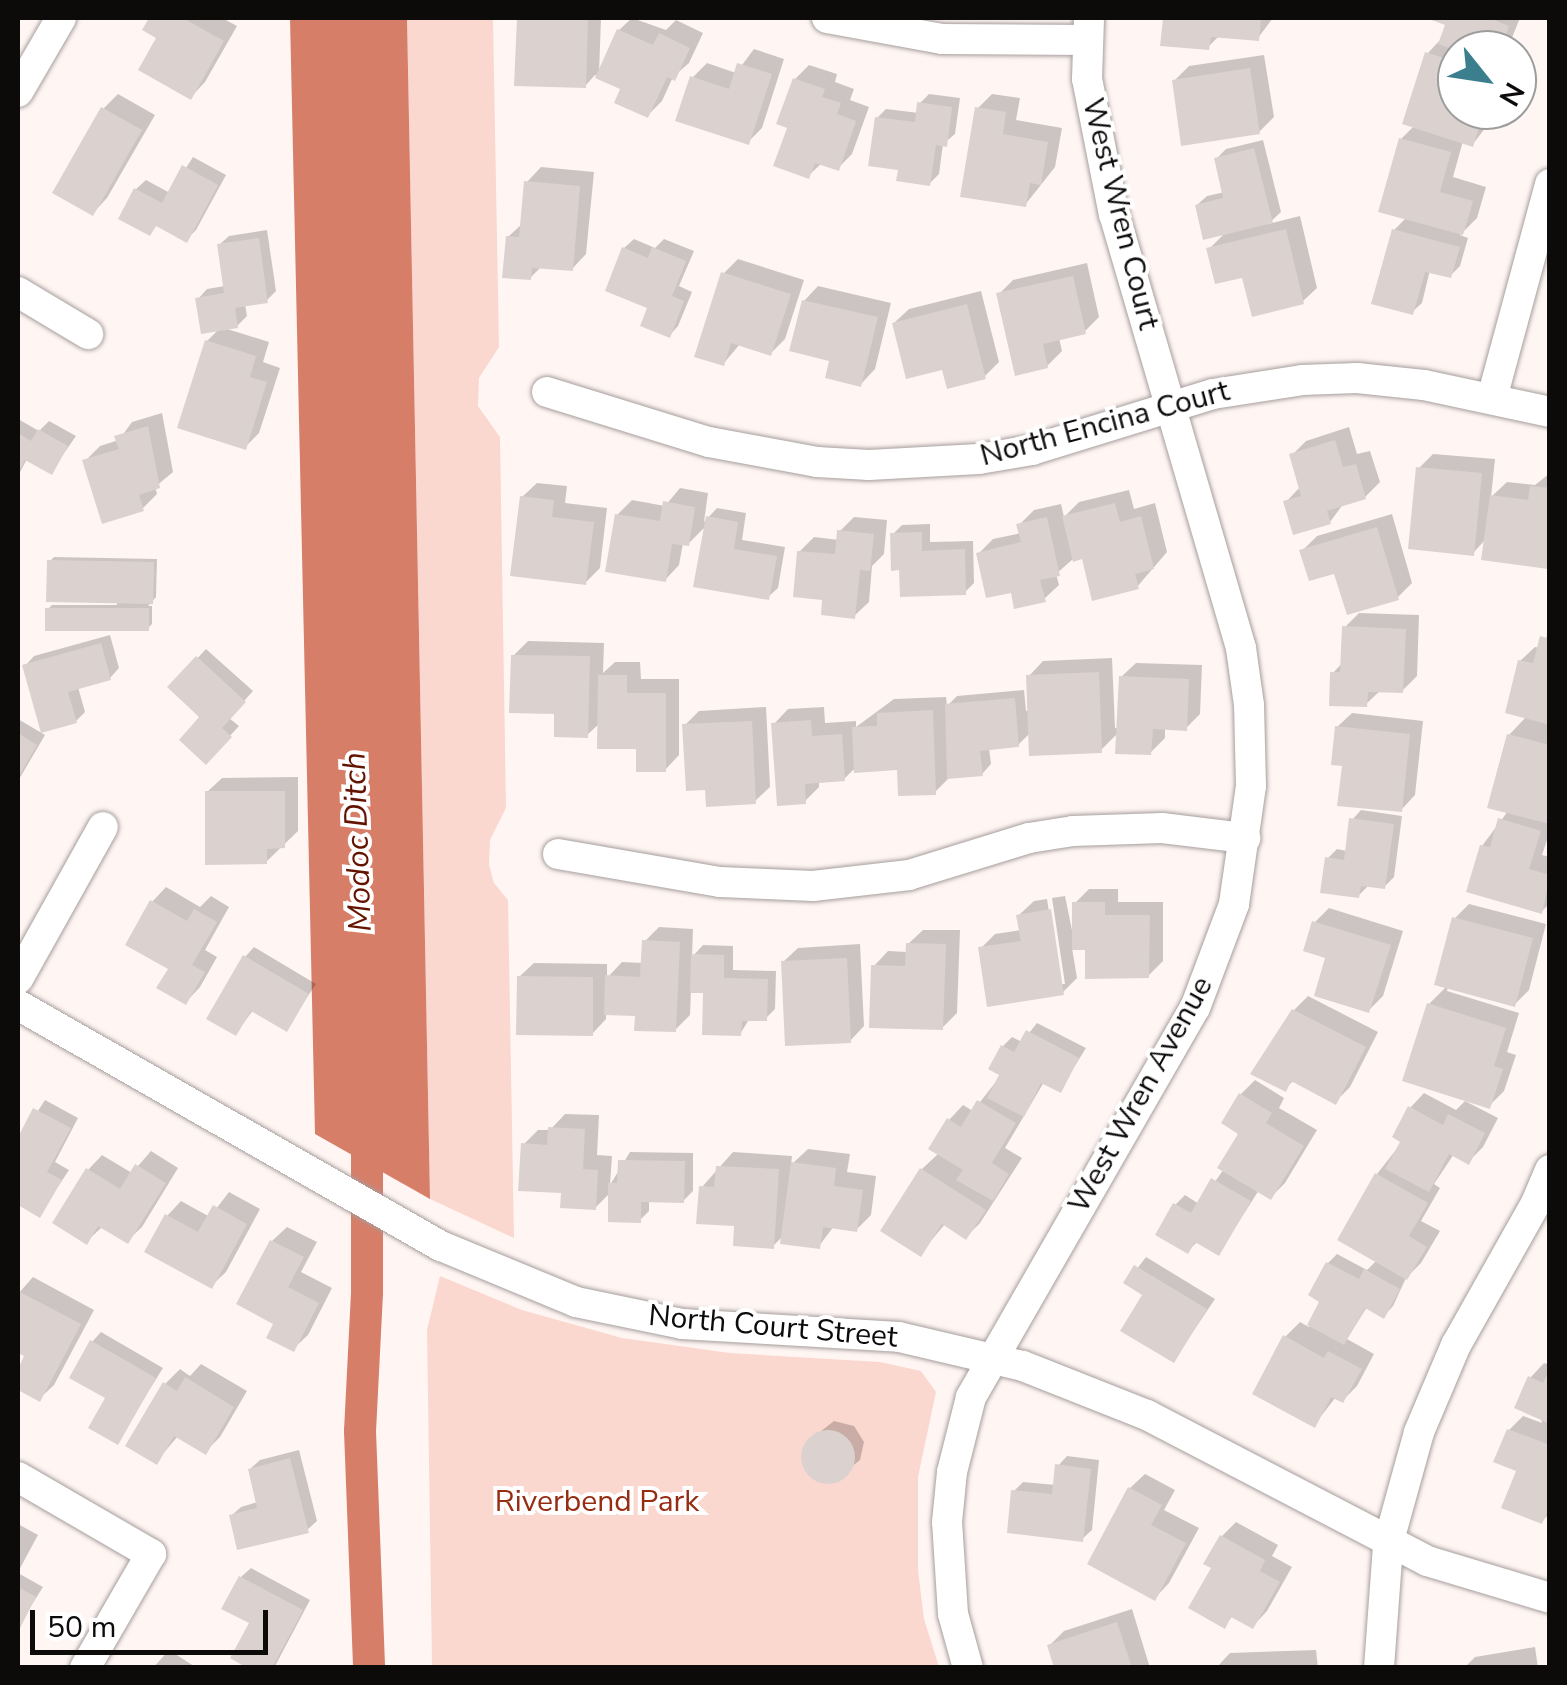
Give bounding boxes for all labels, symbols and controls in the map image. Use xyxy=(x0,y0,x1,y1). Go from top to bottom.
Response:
north arrow xyxy=(1437,30,1537,130)
text: N xyxy=(1490,75,1533,113)
street label: West Wren Court xyxy=(1074,95,1166,333)
street label: North Encina Court xyxy=(977,373,1233,475)
water label: Modoc Ditch xyxy=(336,751,380,933)
street label: West Wren Avenue xyxy=(1061,971,1221,1219)
street label: North Court Street xyxy=(647,1298,899,1356)
park label: Riverbend Park xyxy=(495,1484,699,1520)
scale bar xyxy=(35,1590,272,1652)
text: 50 m xyxy=(47,1607,116,1648)

